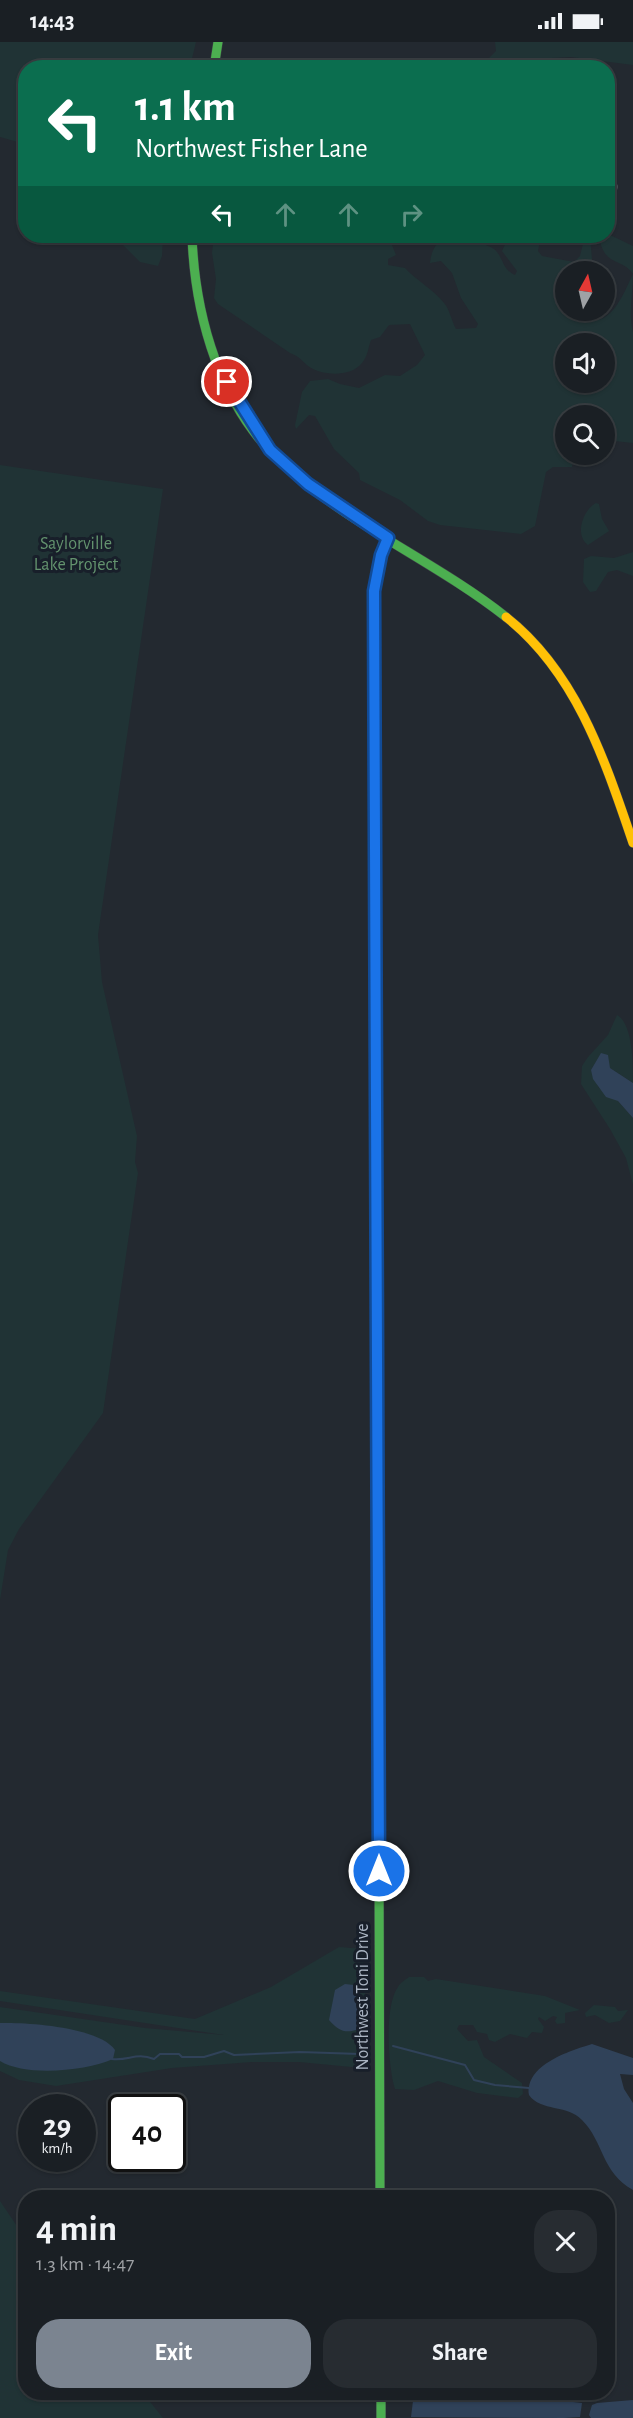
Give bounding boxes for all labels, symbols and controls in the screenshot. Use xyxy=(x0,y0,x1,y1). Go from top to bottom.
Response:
text: 14:43 xyxy=(30,10,75,32)
icon: left xyxy=(36,84,114,162)
text: 1.1 km xyxy=(135,86,236,128)
text: Northwest Fisher Lane xyxy=(135,135,368,162)
icon: left xyxy=(206,198,239,231)
icon: ahead xyxy=(269,198,302,231)
icon: ahead xyxy=(332,198,365,231)
icon: right xyxy=(395,198,428,231)
north arrow xyxy=(555,261,615,321)
map controls xyxy=(555,261,615,465)
button: sound xyxy=(555,333,615,393)
pin xyxy=(201,356,252,407)
icon: arrive xyxy=(210,365,243,398)
button: search xyxy=(555,405,615,465)
park label: Saylorville Lake Project xyxy=(34,535,118,574)
position arrow xyxy=(347,1839,411,1903)
street label: Northwest Toni Drive xyxy=(354,1923,372,2071)
speed limit sign: 40 xyxy=(108,2094,186,2172)
text: 29 xyxy=(43,2111,71,2141)
text: km/h xyxy=(42,2141,72,2156)
button: close xyxy=(534,2210,597,2273)
text: 4 min xyxy=(36,2211,117,2247)
text: 1.3 km · 14:47 xyxy=(36,2254,134,2274)
button: Exit xyxy=(36,2319,311,2388)
button: Share xyxy=(323,2319,597,2388)

